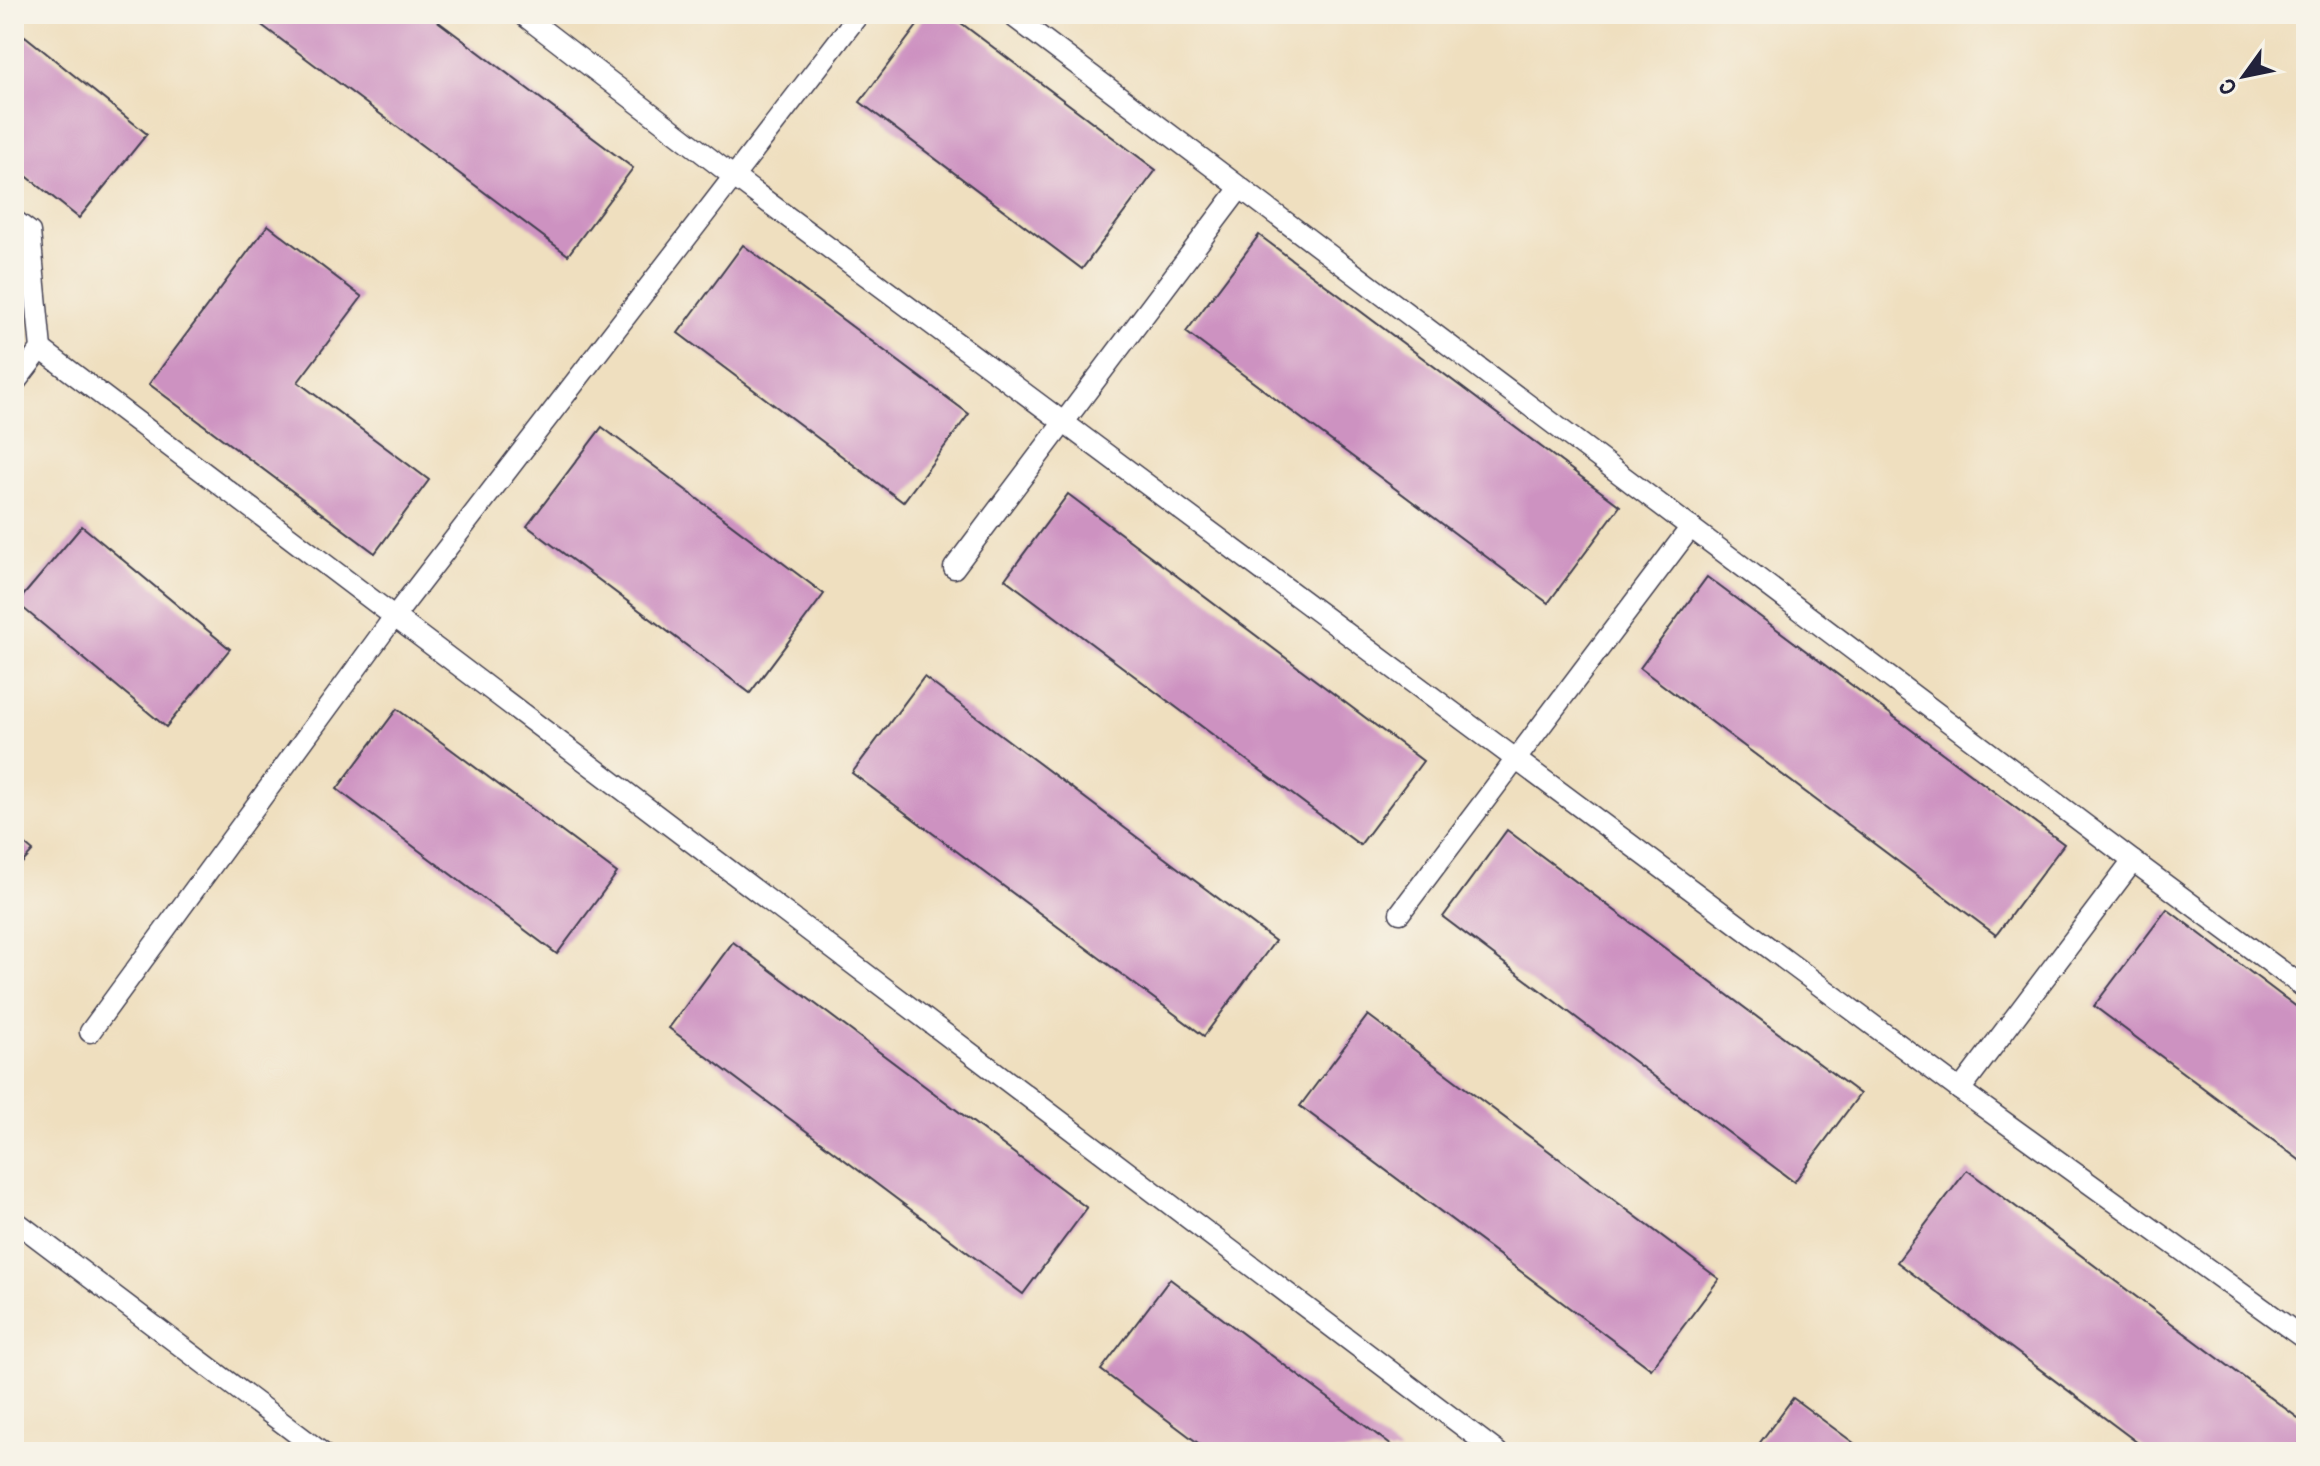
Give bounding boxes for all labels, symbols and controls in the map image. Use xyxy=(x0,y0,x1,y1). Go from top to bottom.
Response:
north arrow xyxy=(2204,36,2284,116)
text: С xyxy=(2212,73,2244,100)

